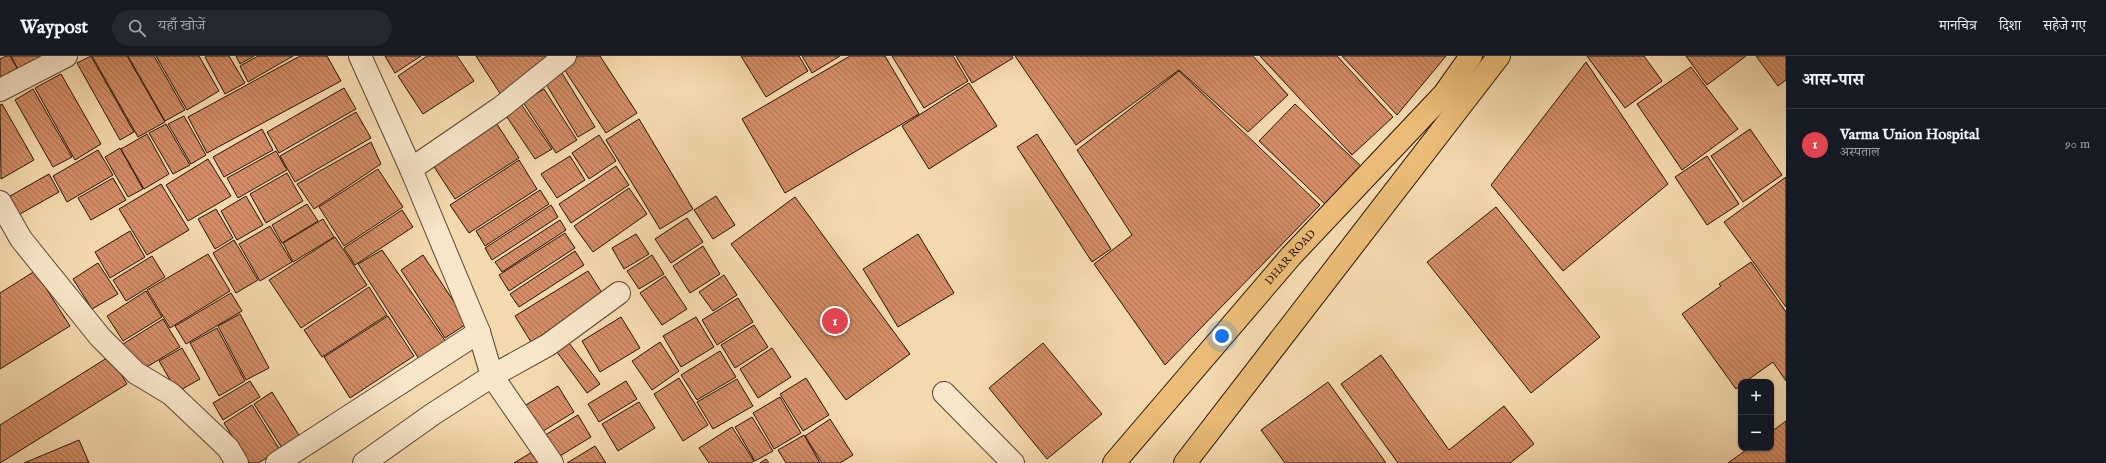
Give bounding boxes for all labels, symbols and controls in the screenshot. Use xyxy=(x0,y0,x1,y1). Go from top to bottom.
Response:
search box xyxy=(112,10,392,46)
text: Waypost xyxy=(20,16,88,40)
text: यहाँ खोजें xyxy=(158,16,205,35)
icon: search xyxy=(126,17,148,39)
text: मानचित्र xyxy=(1939,17,1977,35)
text: दिशा xyxy=(1999,17,2021,35)
text: सहेजे गए xyxy=(2043,17,2086,35)
text: आस-पास xyxy=(1802,70,1864,91)
text: Varma Union Hospital xyxy=(1840,125,1980,144)
text: 1 xyxy=(1813,136,1817,153)
text: 90 m xyxy=(2065,136,2090,153)
text: अस्पताल xyxy=(1840,144,1880,161)
street label: DHAR ROAD xyxy=(1262,227,1319,288)
pin: 1 xyxy=(822,306,848,336)
your location xyxy=(1212,326,1232,346)
map controls xyxy=(1738,379,1774,451)
button: + xyxy=(1738,379,1774,415)
button: − xyxy=(1738,415,1774,451)

